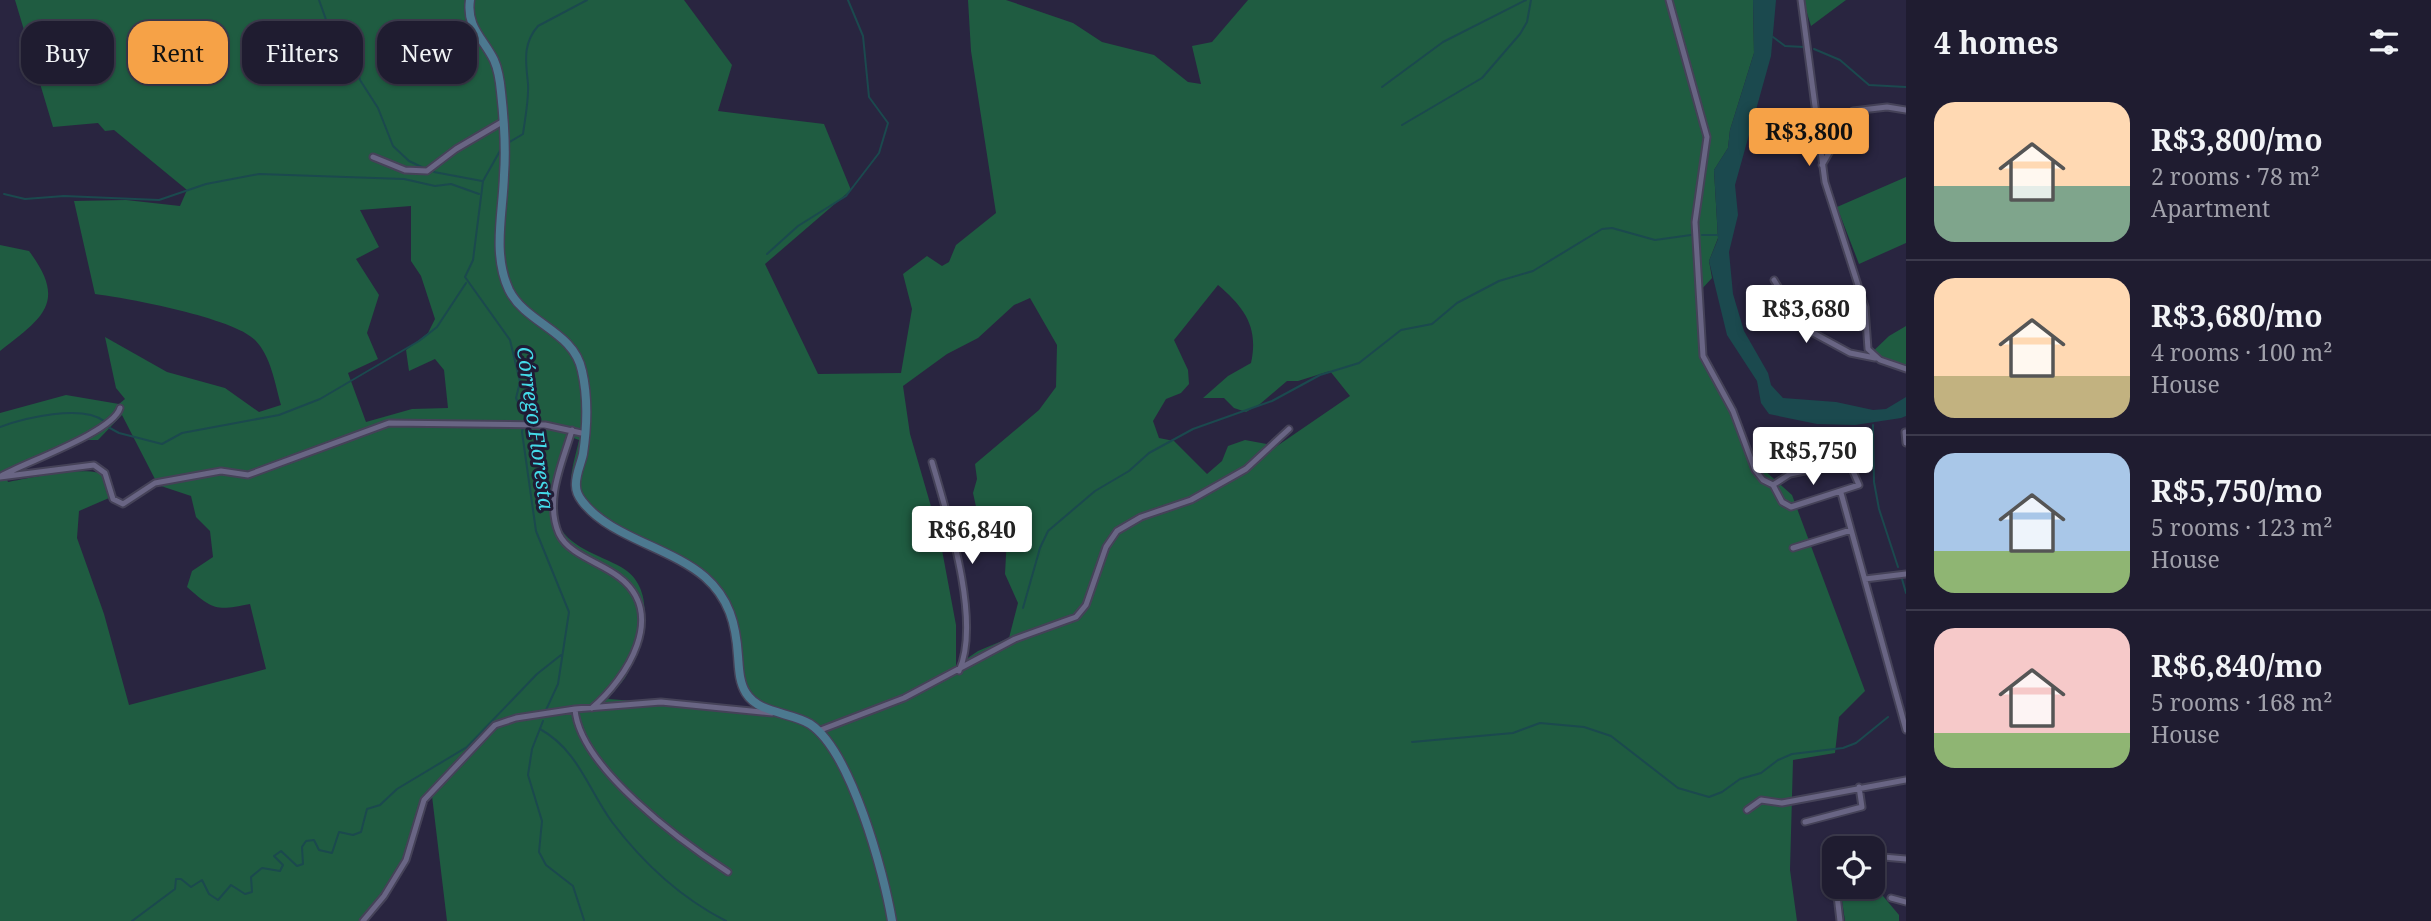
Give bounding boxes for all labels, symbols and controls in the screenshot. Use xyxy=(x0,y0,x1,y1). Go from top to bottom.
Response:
chip: Buy xyxy=(21,21,114,84)
chip: Rent xyxy=(128,21,228,84)
chip: Filters xyxy=(242,21,363,84)
chip: New xyxy=(377,21,477,84)
text: 4 homes xyxy=(1934,22,2058,63)
icon: filters xyxy=(2365,23,2403,61)
pin: R$3,800 xyxy=(1744,108,1874,168)
text: R$3,800 xyxy=(1765,115,1853,147)
text: R$3,800/mo xyxy=(2151,119,2323,160)
icon: home xyxy=(1990,130,2074,214)
text: 2 rooms · 78 m² xyxy=(2151,160,2320,192)
text: Apartment xyxy=(2151,192,2270,224)
pin: R$3,680 xyxy=(1741,286,1871,345)
text: R$3,680 xyxy=(1762,292,1850,324)
text: R$3,680/mo xyxy=(2151,295,2323,336)
icon: home xyxy=(1990,306,2074,390)
text: 4 rooms · 100 m² xyxy=(2151,336,2333,368)
water label: Córrego Floresta xyxy=(511,345,561,512)
text: House xyxy=(2151,368,2220,400)
pin: R$5,750 xyxy=(1748,428,1878,487)
text: R$5,750 xyxy=(1769,434,1857,466)
text: R$5,750/mo xyxy=(2151,470,2323,511)
icon: home xyxy=(1990,481,2074,565)
pin: R$6,840 xyxy=(907,506,1037,566)
text: 5 rooms · 123 m² xyxy=(2151,511,2333,543)
text: R$6,840 xyxy=(928,513,1016,545)
text: House xyxy=(2151,543,2220,575)
text: R$6,840/mo xyxy=(2151,645,2323,686)
icon: home xyxy=(1990,656,2074,740)
text: 5 rooms · 168 m² xyxy=(2151,686,2333,718)
text: House xyxy=(2151,718,2220,750)
map controls xyxy=(1822,836,1885,899)
button: locate xyxy=(1822,836,1885,899)

